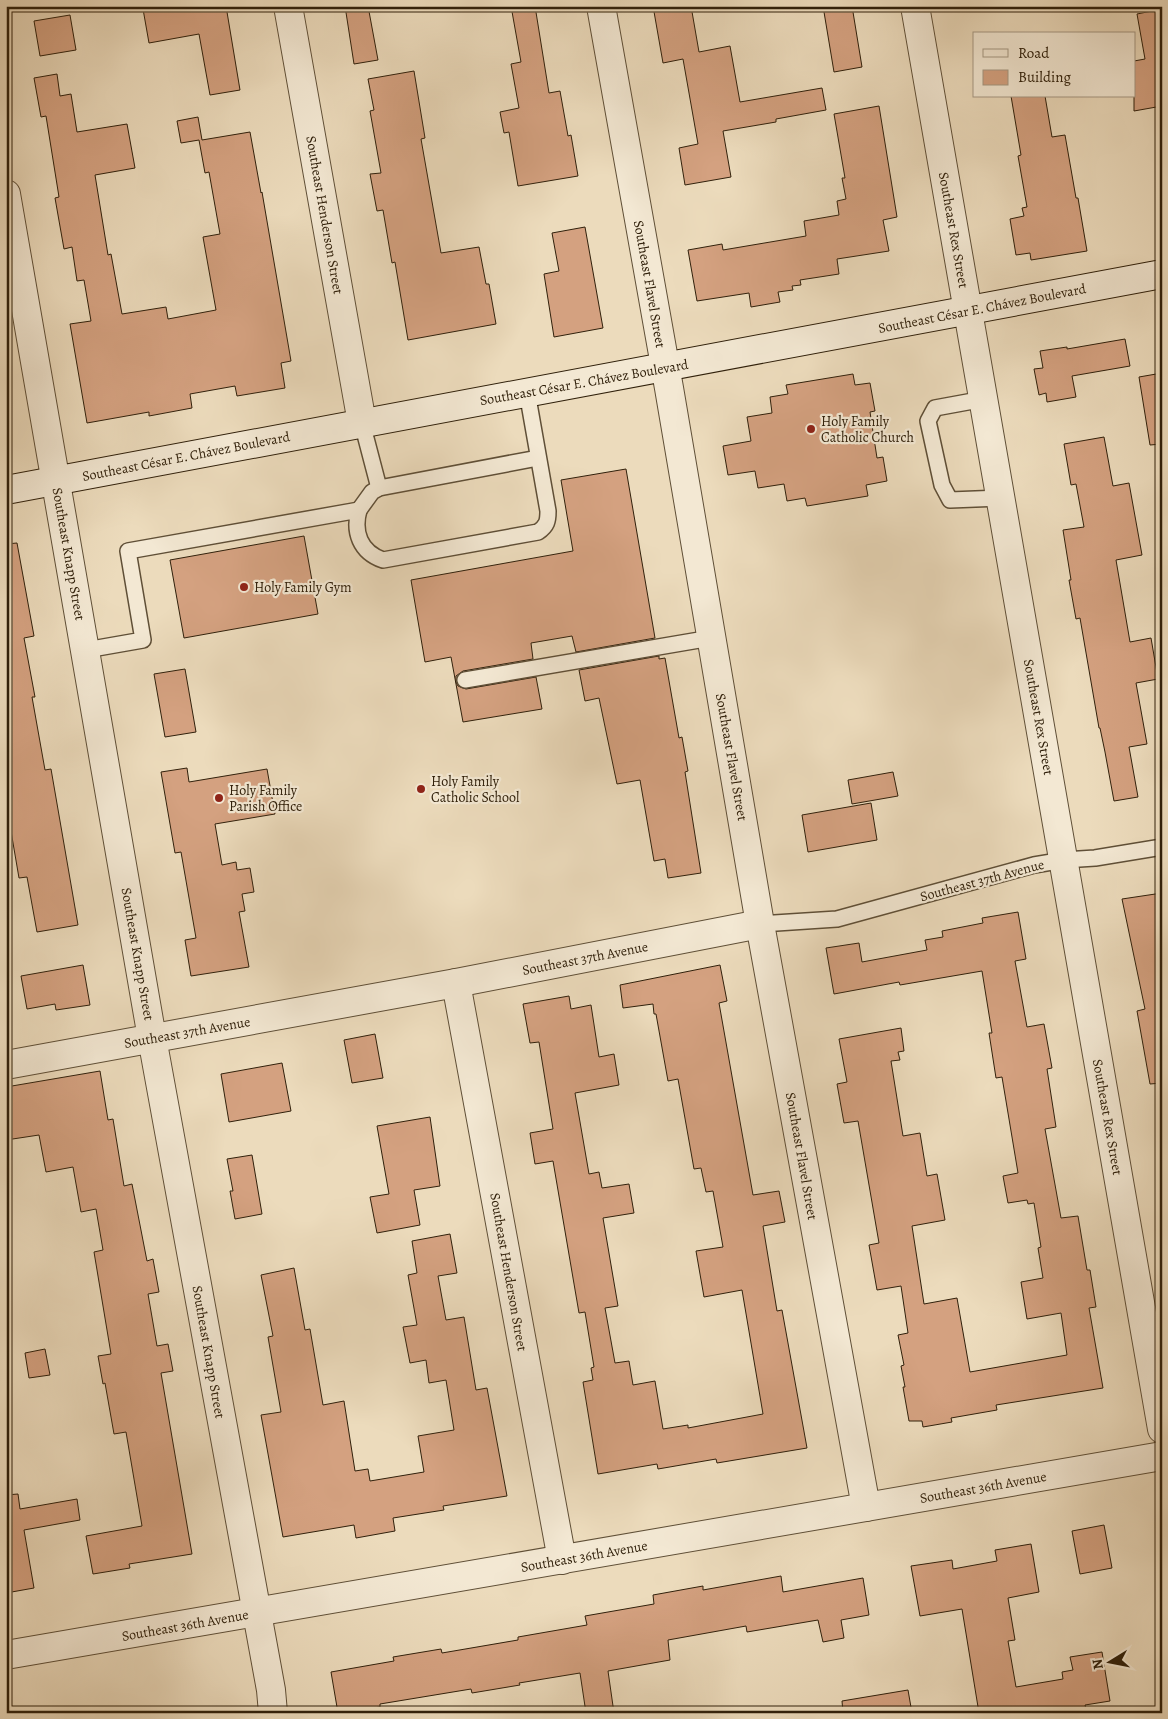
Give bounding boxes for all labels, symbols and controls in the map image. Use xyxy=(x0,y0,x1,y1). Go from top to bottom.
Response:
legend xyxy=(973,32,1136,98)
text: Road xyxy=(1018,43,1050,63)
text: Building xyxy=(1018,67,1071,87)
street label: Southeast Henderson Street xyxy=(301,134,348,296)
street label: Southeast Rex Street xyxy=(934,171,973,290)
street label: Southeast Flavel Street xyxy=(629,219,670,350)
street label: Southeast César E. Chávez Boulevard xyxy=(877,279,1088,338)
street label: Southeast César E. Chávez Boulevard xyxy=(478,355,690,410)
place label: Holy Family Catholic Church xyxy=(821,412,914,447)
marker: Holy Family Catholic Church xyxy=(805,423,817,435)
street label: Southeast César E. Chávez Boulevard xyxy=(81,427,292,486)
street label: Southeast Knapp Street xyxy=(47,486,90,622)
place label: Holy Family Gym xyxy=(254,578,352,597)
marker: Holy Family Gym xyxy=(238,581,250,593)
street label: Southeast Rex Street xyxy=(1019,658,1058,777)
street label: Southeast Flavel Street xyxy=(711,692,752,823)
place label: Holy Family Catholic School xyxy=(431,772,520,807)
place label: Holy Family Parish Office xyxy=(229,781,302,816)
marker: Holy Family Catholic School xyxy=(415,783,427,795)
marker: Holy Family Parish Office xyxy=(213,792,225,804)
street label: Southeast 37th Avenue xyxy=(918,855,1046,906)
street label: Southeast Knapp Street xyxy=(116,886,159,1022)
street label: Southeast 37th Avenue xyxy=(521,937,650,980)
street label: Southeast 37th Avenue xyxy=(122,1012,252,1053)
street label: Southeast Rex Street xyxy=(1088,1058,1127,1177)
street label: Southeast Flavel Street xyxy=(781,1091,822,1222)
street label: Southeast Henderson Street xyxy=(485,1191,532,1353)
street label: Southeast Knapp Street xyxy=(187,1284,230,1420)
street label: Southeast 36th Avenue xyxy=(918,1467,1048,1508)
street label: Southeast 36th Avenue xyxy=(519,1536,649,1577)
street label: Southeast 36th Avenue xyxy=(120,1605,250,1646)
north arrow xyxy=(1086,1636,1136,1686)
text: N xyxy=(1087,1657,1108,1671)

